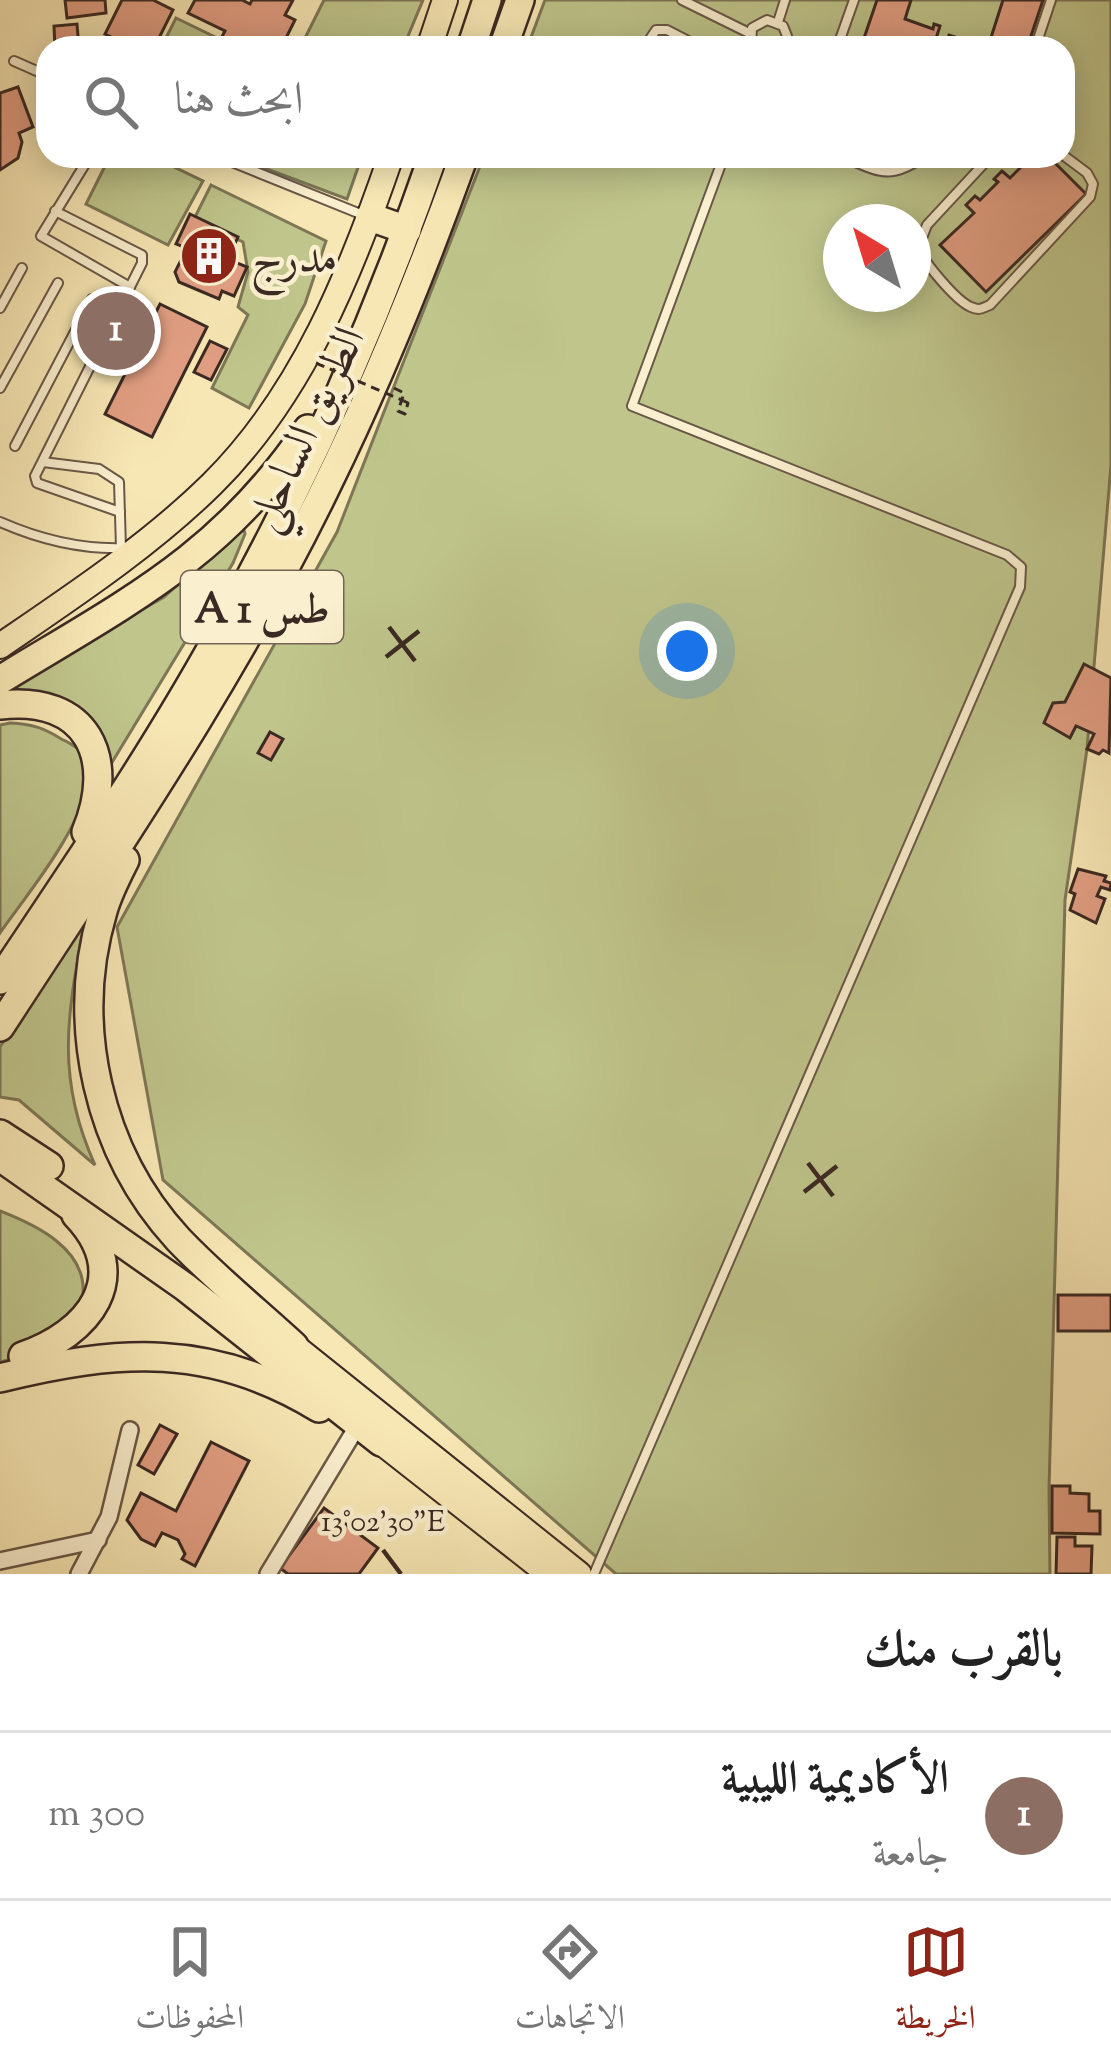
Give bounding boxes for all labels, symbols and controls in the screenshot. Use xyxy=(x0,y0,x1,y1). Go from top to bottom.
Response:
search box xyxy=(36,36,1075,168)
icon: search xyxy=(78,69,144,135)
text: ابحث هنا xyxy=(174,70,304,135)
north arrow xyxy=(823,204,931,312)
building icon: مدرج xyxy=(178,225,240,287)
place label: مدرج xyxy=(251,229,337,297)
pin: 1 xyxy=(77,286,155,376)
street label: الطريق الساحلي xyxy=(233,317,390,546)
road number: A 1 طس xyxy=(181,571,343,643)
your location xyxy=(657,621,717,681)
text: 13°02'30"E xyxy=(321,1502,445,1545)
text: بالقرب منك xyxy=(864,1616,1063,1689)
text: الأكاديمية الليبية xyxy=(721,1749,949,1814)
text: 300 m xyxy=(48,1788,145,1844)
text: 1 xyxy=(1017,1788,1031,1844)
text: جامعة xyxy=(872,1828,949,1884)
tab: المحفوظات xyxy=(135,1919,244,2049)
tab: الاتجاهات xyxy=(515,1919,625,2049)
tab: الخريطة xyxy=(895,1919,976,2049)

